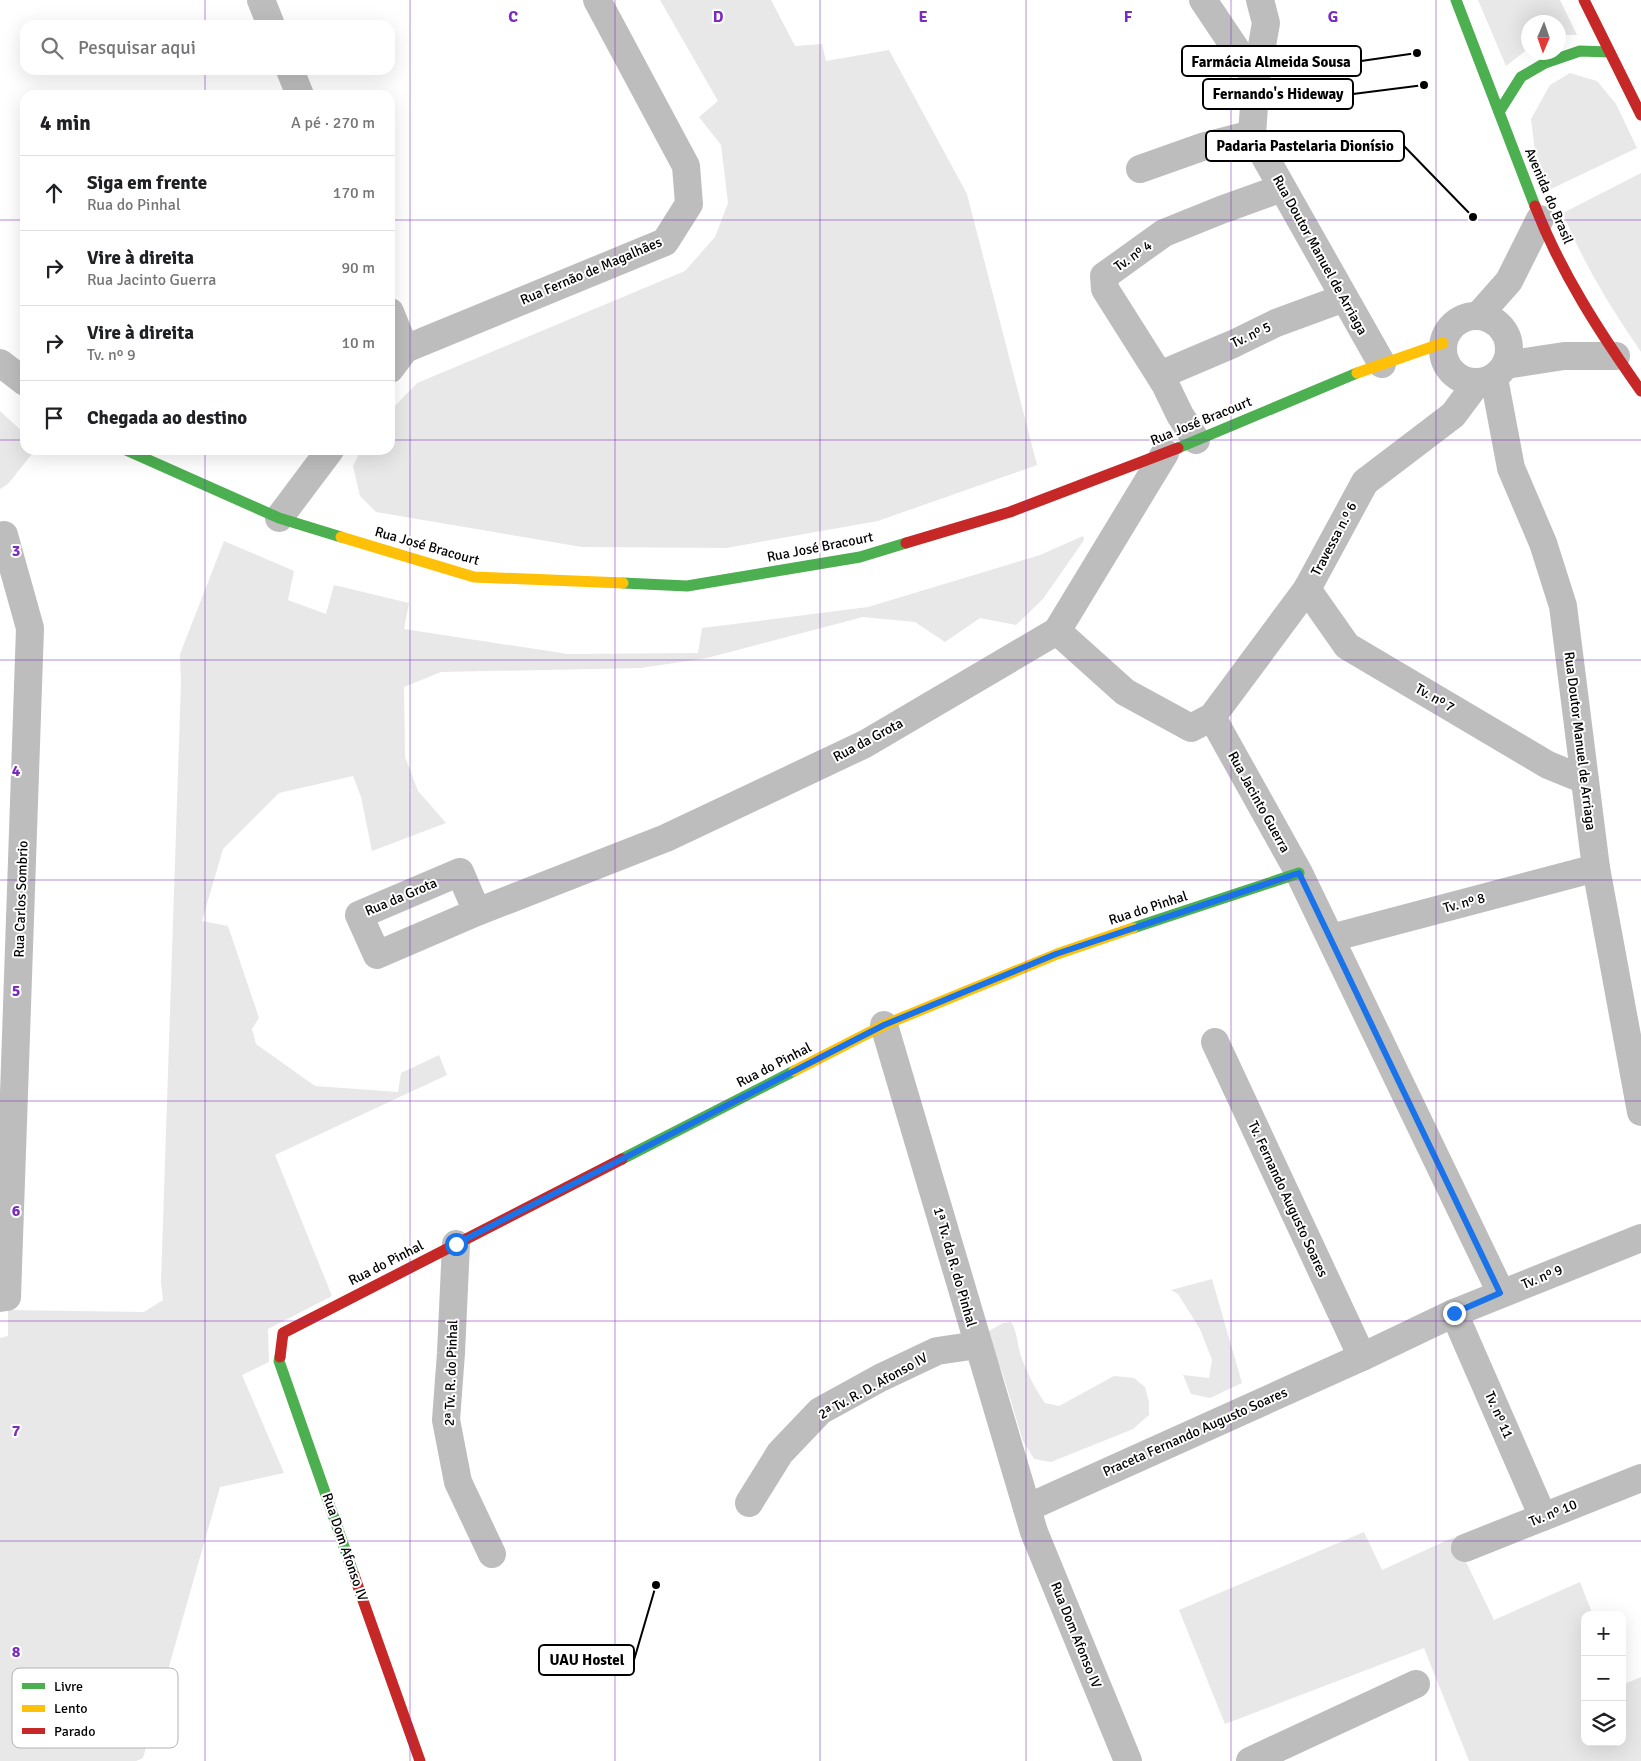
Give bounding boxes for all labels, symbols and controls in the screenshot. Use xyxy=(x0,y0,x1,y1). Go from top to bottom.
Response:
text: C xyxy=(508,7,518,27)
text: D xyxy=(713,7,724,27)
text: E xyxy=(918,7,928,27)
text: F xyxy=(1124,7,1133,27)
text: G xyxy=(1328,7,1338,27)
north arrow xyxy=(1521,15,1566,60)
search box xyxy=(20,20,395,75)
icon: search xyxy=(38,34,66,62)
text: Pesquisar aqui xyxy=(78,36,196,60)
callout: Farmácia Almeida Sousa xyxy=(1182,46,1361,76)
text: Farmácia Almeida Sousa xyxy=(1191,53,1351,71)
callout: Fernando's Hideway xyxy=(1203,79,1353,109)
text: Fernando's Hideway xyxy=(1213,85,1344,103)
text: 4 min xyxy=(40,110,91,136)
text: A pé · 270 m xyxy=(291,113,375,133)
callout: Padaria Pastelaria Dionísio xyxy=(1206,131,1404,161)
text: Padaria Pastelaria Dionísio xyxy=(1216,137,1394,155)
street label: Avenida do Brasil xyxy=(1521,145,1577,247)
text: Siga em frente xyxy=(87,171,207,195)
street label: Rua Doutor Manuel de Arriaga xyxy=(1269,172,1371,338)
icon: ahead xyxy=(40,179,68,207)
text: 170 m xyxy=(333,183,375,203)
text: Rua do Pinhal xyxy=(87,195,181,215)
street label: Rua Fernão de Magalhães xyxy=(518,233,664,309)
street label: Tv. nº 4 xyxy=(1111,237,1156,275)
text: Vire à direita xyxy=(87,246,194,270)
icon: right xyxy=(40,254,68,282)
text: 90 m xyxy=(341,258,375,278)
text: Rua Jacinto Guerra xyxy=(87,270,216,290)
street label: Tv. nº 5 xyxy=(1228,318,1274,352)
text: Vire à direita xyxy=(87,321,194,345)
icon: right xyxy=(40,329,68,357)
text: 10 m xyxy=(341,333,375,353)
text: Tv. nº 9 xyxy=(87,345,136,365)
street label: Rua José Bracourt xyxy=(1148,393,1254,449)
icon: arrive xyxy=(40,404,68,432)
text: Chegada ao destino xyxy=(87,406,247,430)
street label: Travessa n.º 6 xyxy=(1307,499,1361,579)
street label: Rua José Bracourt xyxy=(373,523,481,569)
street label: Rua José Bracourt xyxy=(765,528,875,566)
text: 3 xyxy=(12,541,20,561)
street label: Rua Doutor Manuel de Arriaga xyxy=(1561,651,1599,831)
street label: Tv. nº 7 xyxy=(1412,680,1458,716)
street label: Rua da Grota xyxy=(830,715,906,765)
street label: Rua Jacinto Guerra xyxy=(1224,748,1294,856)
text: 4 xyxy=(12,761,21,781)
street label: Rua Carlos Sombrio xyxy=(10,840,32,958)
street label: Rua da Grota xyxy=(362,874,440,920)
street label: Rua do Pinhal xyxy=(1106,887,1190,929)
street label: Tv. nº 8 xyxy=(1441,889,1487,917)
text: 5 xyxy=(12,981,20,1001)
street label: Rua do Pinhal xyxy=(734,1039,814,1091)
street label: Tv. Fernando Augusto Soares xyxy=(1244,1118,1332,1280)
text: 6 xyxy=(12,1201,21,1221)
street label: 1ª Tv. da R. do Pinhal xyxy=(930,1205,980,1329)
route start xyxy=(445,1233,468,1256)
street label: Rua do Pinhal xyxy=(346,1237,426,1289)
street label: Tv. nº 9 xyxy=(1519,1261,1565,1293)
route end xyxy=(1443,1302,1466,1325)
street label: 2ª Tv. R. do Pinhal xyxy=(441,1320,461,1426)
street label: 2ª Tv. R. D. Afonso IV xyxy=(815,1349,931,1423)
street label: Praceta Fernando Augusto Soares xyxy=(1100,1384,1290,1480)
street label: Tv. nº 11 xyxy=(1481,1389,1517,1441)
text: 7 xyxy=(12,1421,21,1441)
street label: Rua Dom Afonso IV xyxy=(319,1491,371,1603)
street label: Tv. nº 10 xyxy=(1527,1496,1579,1530)
street label: Rua Dom Afonso IV xyxy=(1047,1579,1105,1691)
map controls xyxy=(1581,1611,1626,1746)
button: + xyxy=(1581,1611,1626,1656)
text: 8 xyxy=(12,1642,21,1662)
callout: UAU Hostel xyxy=(539,1645,634,1675)
text: UAU Hostel xyxy=(549,1651,625,1669)
button: − xyxy=(1581,1656,1626,1701)
legend xyxy=(12,1668,178,1748)
text: Livre xyxy=(54,1678,83,1695)
text: Lento xyxy=(54,1700,88,1717)
button: layers xyxy=(1581,1701,1626,1746)
text: Parado xyxy=(54,1723,96,1740)

